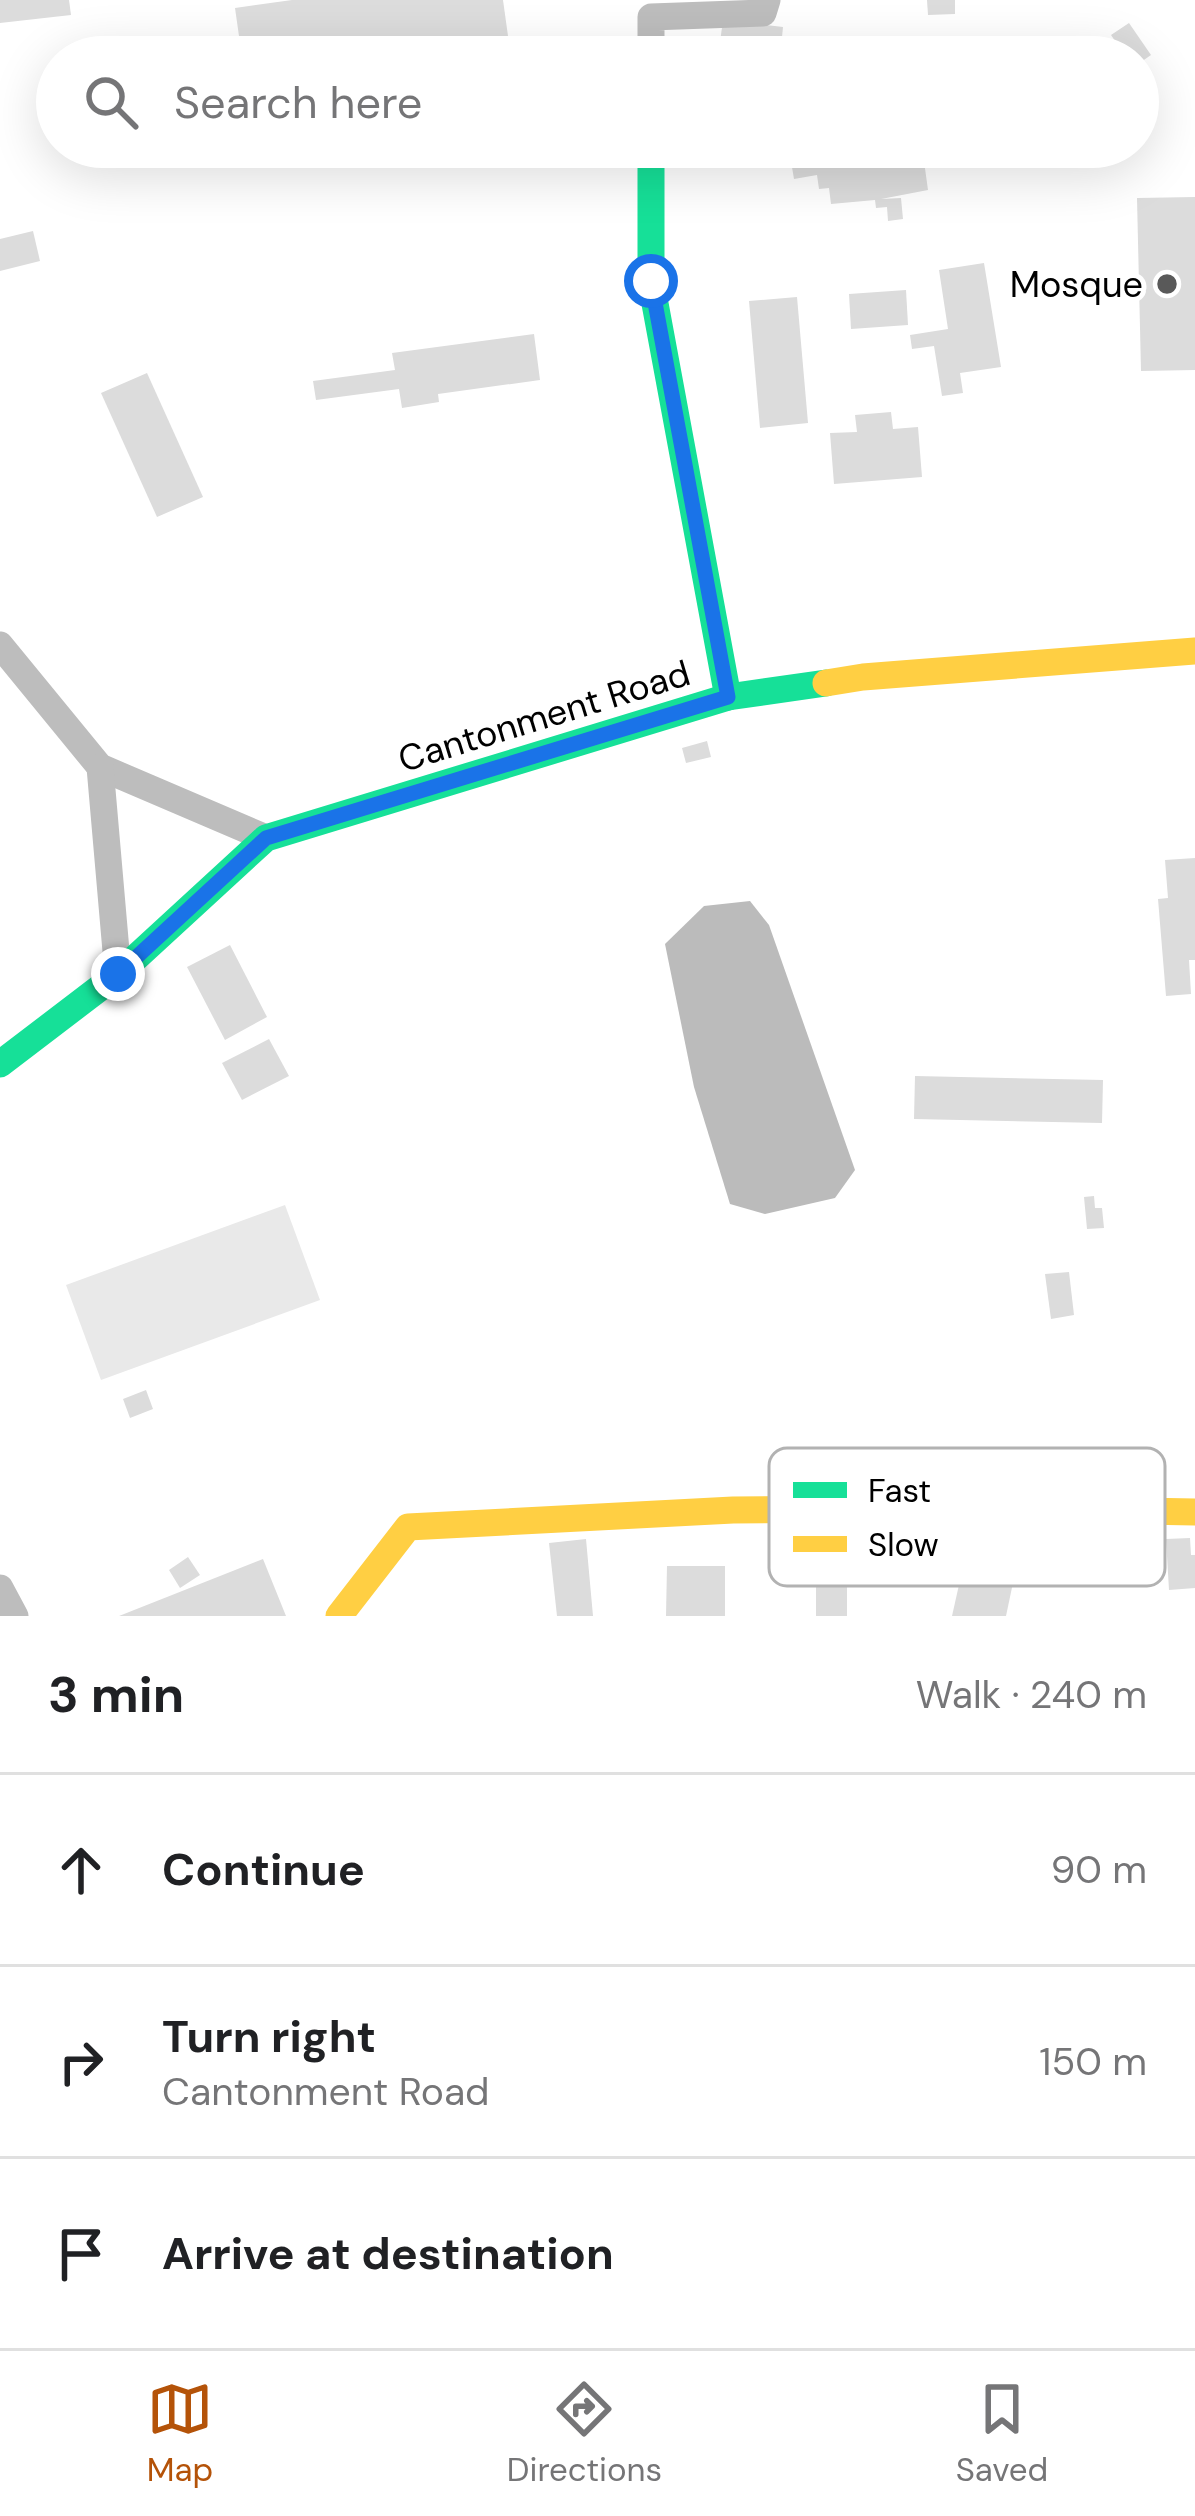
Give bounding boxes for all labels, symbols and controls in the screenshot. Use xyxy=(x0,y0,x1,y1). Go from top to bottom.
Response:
search box xyxy=(36,36,1159,168)
icon: search xyxy=(78,69,144,135)
text: Search here xyxy=(174,73,422,132)
route start xyxy=(624,254,678,308)
place label: Mosque xyxy=(1010,261,1143,308)
marker: Mosque xyxy=(1154,271,1180,297)
street label: Cantonment Road xyxy=(393,649,695,783)
route end xyxy=(91,947,145,1001)
legend xyxy=(769,1448,1165,1586)
text: Fast xyxy=(868,1469,931,1512)
text: Slow xyxy=(868,1523,939,1566)
text: 3 min xyxy=(48,1661,184,1728)
text: Walk · 240 m xyxy=(916,1669,1147,1720)
icon: ahead xyxy=(48,1837,114,1903)
text: Continue xyxy=(162,1840,365,1899)
text: 90 m xyxy=(1051,1844,1147,1895)
text: Turn right xyxy=(162,2007,376,2066)
icon: right xyxy=(48,2029,114,2095)
text: 150 m xyxy=(1039,2036,1147,2087)
text: Cantonment Road xyxy=(162,2066,490,2117)
icon: arrive xyxy=(48,2221,114,2287)
text: Arrive at destination xyxy=(162,2224,614,2283)
tab: Map xyxy=(147,2376,213,2491)
tab: Directions xyxy=(507,2376,662,2491)
tab: Saved xyxy=(956,2376,1048,2491)

